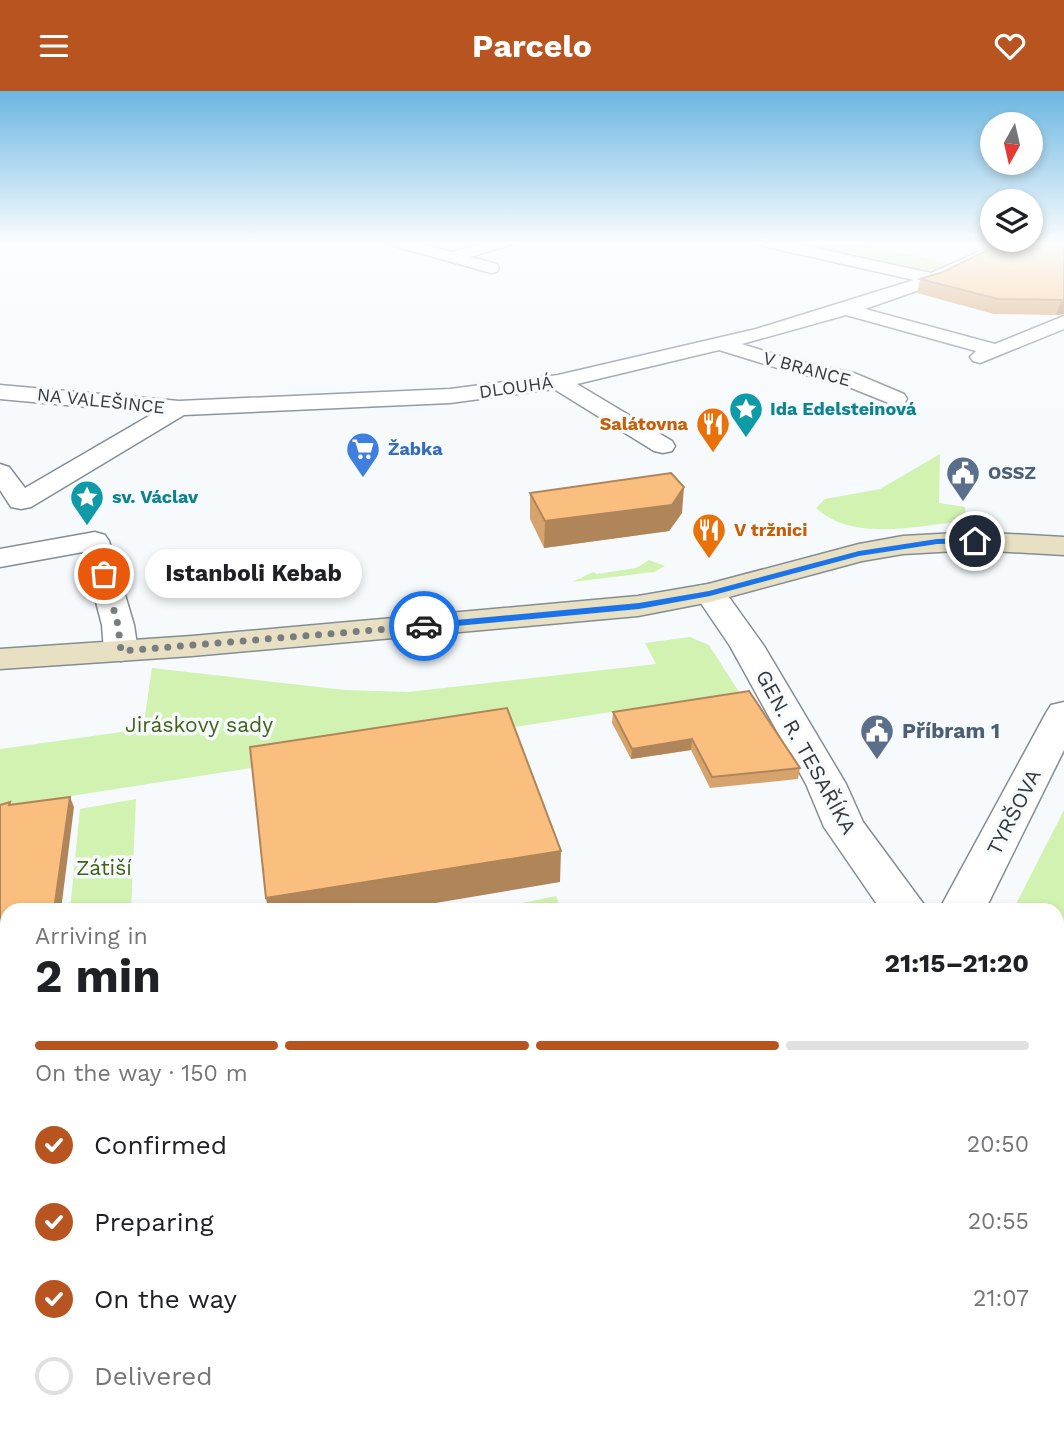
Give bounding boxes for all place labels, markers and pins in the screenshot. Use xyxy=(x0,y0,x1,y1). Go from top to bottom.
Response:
place icon: Ida Edelsteinová xyxy=(727,390,765,439)
place label: Ida Edelsteinová xyxy=(770,398,917,419)
restaurant icon: Salátovna xyxy=(694,405,732,454)
place label: Salátovna xyxy=(600,413,689,434)
supermarket icon: Žabka xyxy=(344,430,382,479)
place label: Žabka xyxy=(388,438,443,459)
public building icon: OSSZ xyxy=(944,454,982,503)
place label: OSSZ xyxy=(988,462,1036,483)
place icon: sv. Václav xyxy=(68,478,106,527)
place label: sv. Václav xyxy=(112,486,199,507)
restaurant icon: V tržnici xyxy=(690,511,728,560)
pin xyxy=(945,511,1005,571)
place label: V tržnici xyxy=(734,519,808,540)
pin xyxy=(74,544,134,604)
callout: Istanboli Kebab xyxy=(146,549,363,599)
public building icon: Příbram 1 xyxy=(858,712,896,761)
place label: Příbram 1 xyxy=(902,718,1000,743)

